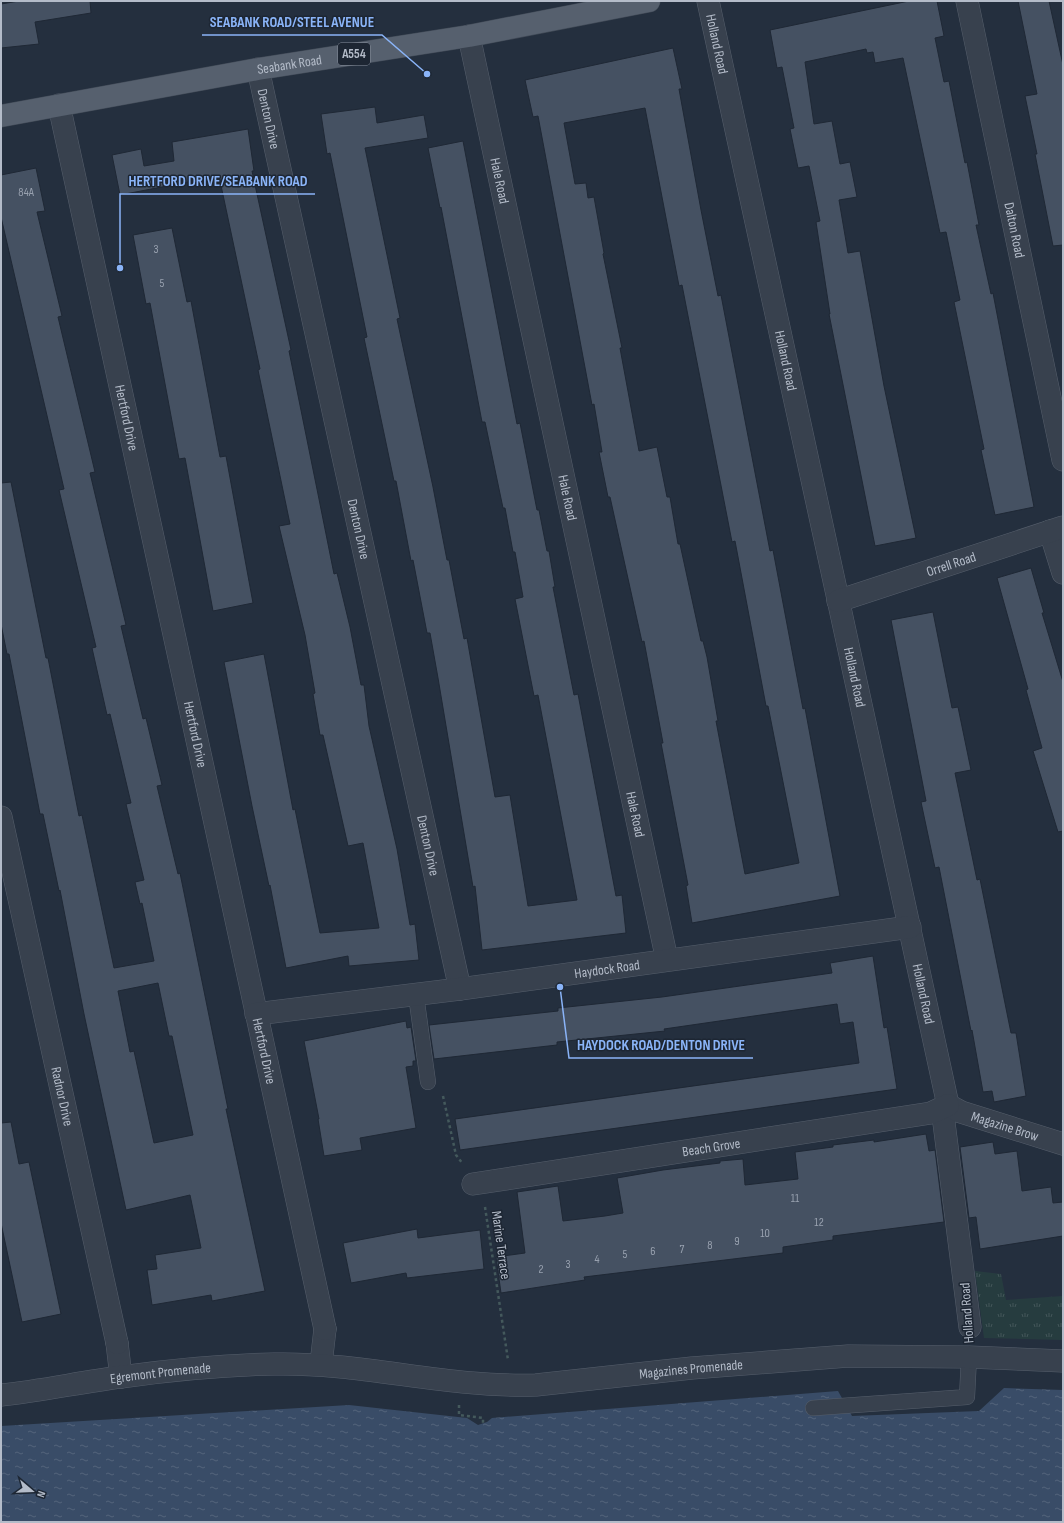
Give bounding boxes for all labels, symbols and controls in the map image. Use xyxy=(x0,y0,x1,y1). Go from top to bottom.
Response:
callout: SEABANK ROAD/STEEL AVENUE xyxy=(202,8,382,35)
street label: Holland Road xyxy=(703,12,732,76)
text: SEABANK ROAD/STEEL AVENUE xyxy=(210,13,374,32)
road number: A554 xyxy=(338,43,370,65)
street label: Seabank Road xyxy=(256,51,323,78)
street label: Denton Drive xyxy=(254,87,284,151)
street label: Hale Road xyxy=(487,156,513,205)
callout: HERTFORD DRIVE/SEABANK ROAD xyxy=(120,167,315,194)
text: HERTFORD DRIVE/SEABANK ROAD xyxy=(128,172,308,191)
house number: 84A xyxy=(18,185,35,200)
street label: Dalton Road xyxy=(1001,201,1029,260)
house number: 3 xyxy=(153,242,159,257)
house number: 5 xyxy=(160,276,165,291)
street label: Holland Road xyxy=(771,329,801,392)
street label: Hertford Drive xyxy=(112,383,142,452)
street label: Hale Road xyxy=(555,473,581,522)
street label: Denton Drive xyxy=(344,497,374,561)
street label: Orrell Road xyxy=(924,548,978,580)
street label: Holland Road xyxy=(840,646,870,709)
street label: Hertford Drive xyxy=(180,700,211,769)
street label: Hale Road xyxy=(623,790,649,839)
street label: Denton Drive xyxy=(414,814,443,877)
street label: Haydock Road xyxy=(573,956,641,982)
street label: Holland Road xyxy=(909,962,939,1026)
street label: Hertford Drive xyxy=(249,1016,280,1086)
callout: HAYDOCK ROAD/DENTON DRIVE xyxy=(569,1031,753,1058)
text: HAYDOCK ROAD/DENTON DRIVE xyxy=(577,1036,745,1055)
street label: Radnor Drive xyxy=(48,1065,77,1127)
street label: Magazine Brow xyxy=(969,1107,1041,1144)
street label: Beach Grove xyxy=(681,1134,741,1160)
house number: 11 xyxy=(791,1191,800,1206)
street label: Marine Terrace xyxy=(488,1210,514,1280)
house number: 12 xyxy=(814,1215,824,1230)
house number: 10 xyxy=(760,1226,770,1241)
house number: 9 xyxy=(734,1234,740,1249)
house number: 8 xyxy=(707,1238,713,1253)
house number: 7 xyxy=(680,1242,685,1257)
house number: 6 xyxy=(650,1244,656,1259)
house number: 5 xyxy=(623,1247,628,1262)
house number: 4 xyxy=(594,1252,600,1267)
house number: 3 xyxy=(565,1257,571,1272)
house number: 2 xyxy=(539,1262,544,1277)
street label: Holland Road xyxy=(956,1282,978,1344)
street label: Magazines Promenade xyxy=(638,1356,744,1382)
street label: Egremont Promenade xyxy=(109,1359,211,1387)
north arrow xyxy=(12,1471,52,1511)
text: N xyxy=(34,1489,48,1499)

